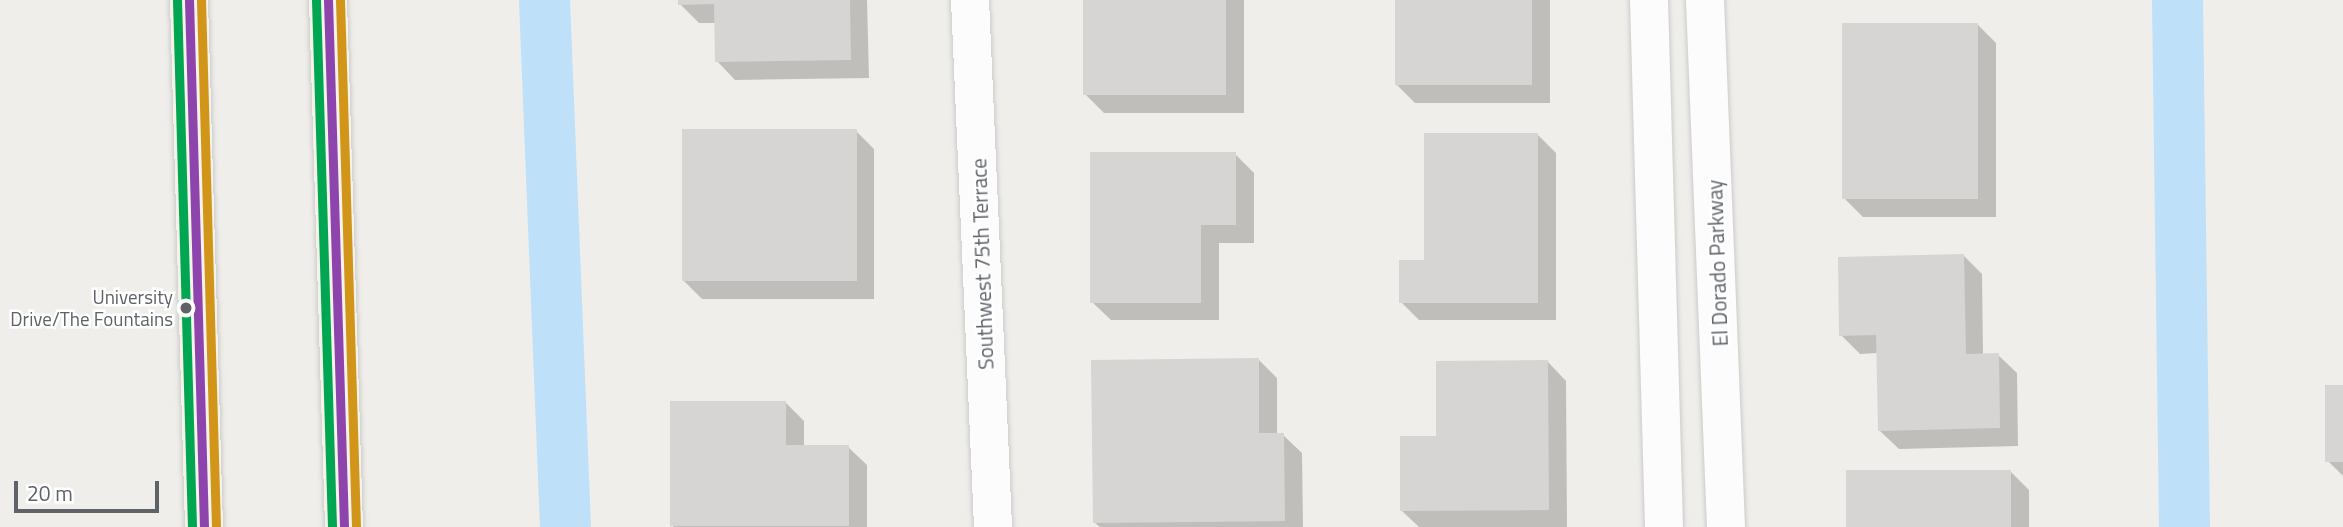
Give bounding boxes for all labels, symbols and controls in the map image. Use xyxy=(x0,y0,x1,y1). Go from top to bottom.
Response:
street label: Southwest 75th Terrace xyxy=(966,158,998,370)
street label: El Dorado Parkway xyxy=(1701,179,1733,347)
place label: University Drive/The Fountains xyxy=(10,286,173,330)
marker: University Drive/The Fountains xyxy=(179,301,193,315)
scale bar xyxy=(18,468,163,512)
text: 20 m xyxy=(27,477,73,509)

